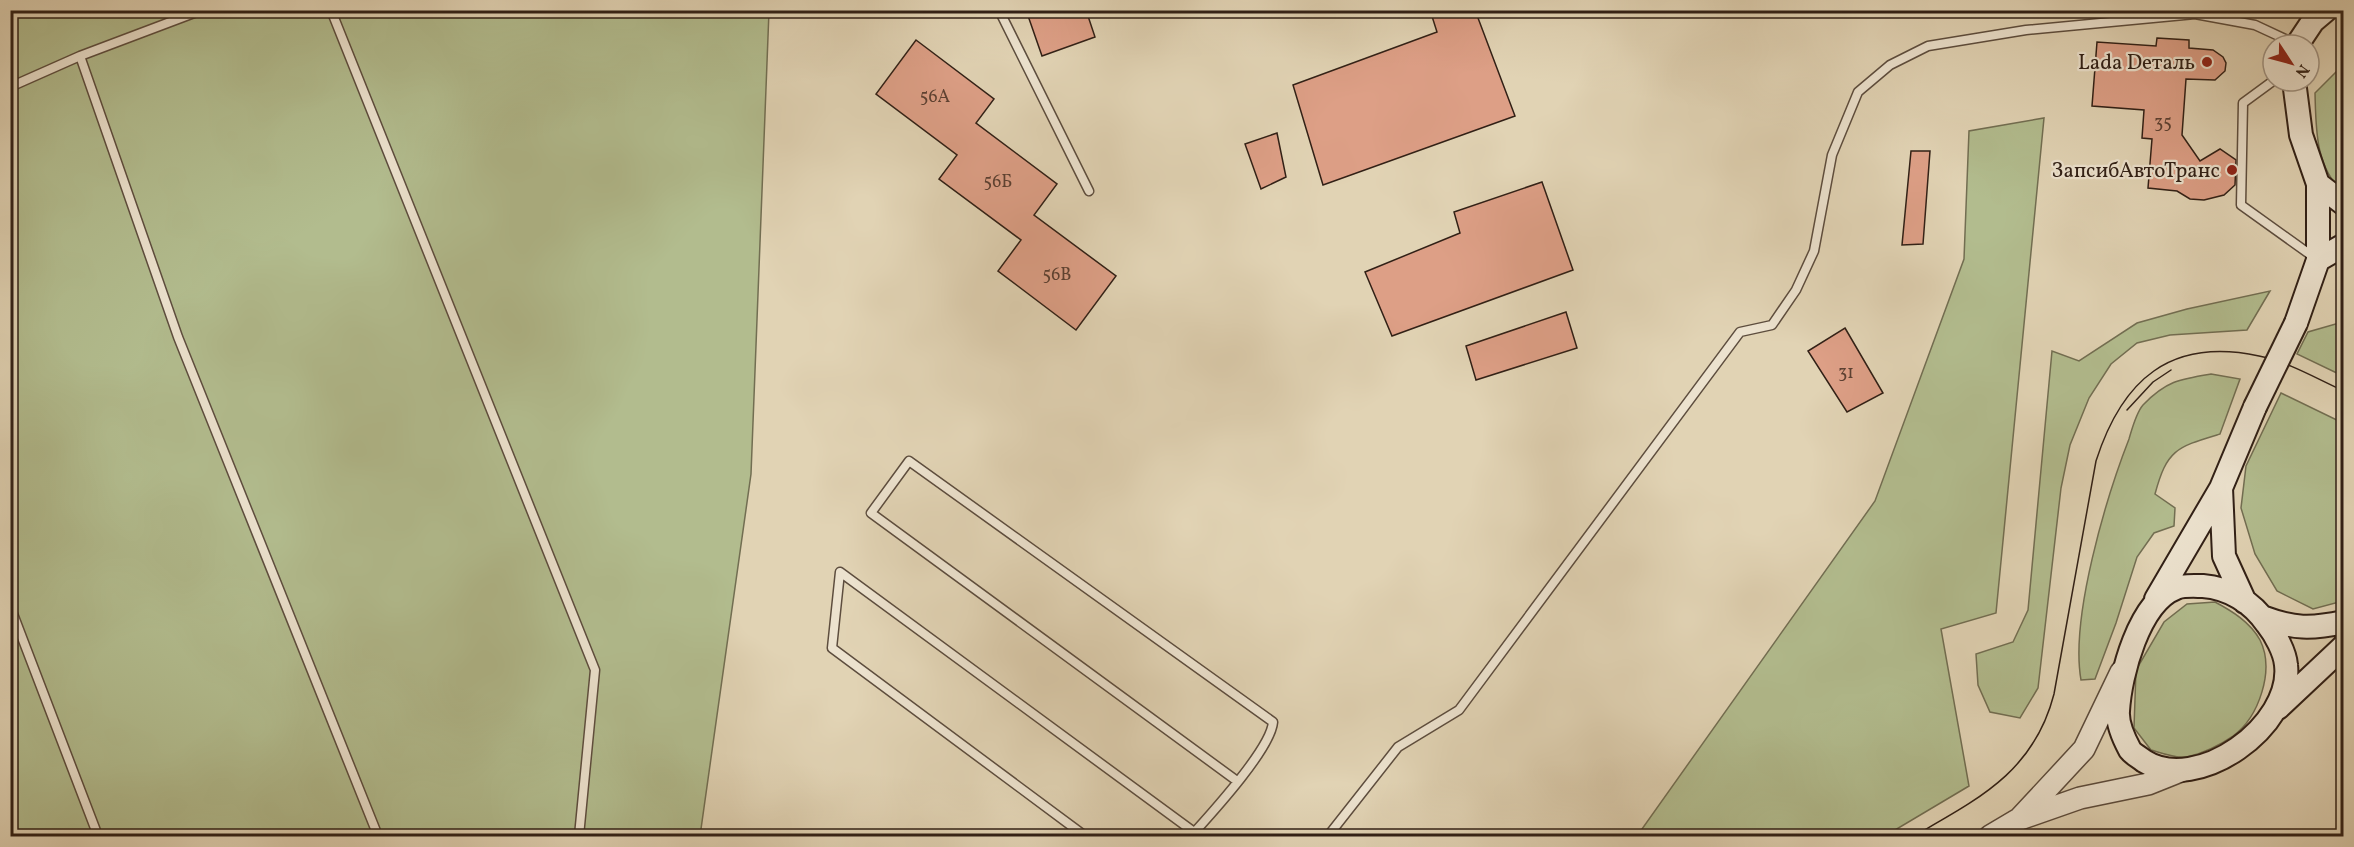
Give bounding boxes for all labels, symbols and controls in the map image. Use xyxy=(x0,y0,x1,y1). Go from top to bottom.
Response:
north arrow xyxy=(2261,33,2321,93)
place label: Lada Dеталь xyxy=(2078,49,2195,78)
marker: Lada Dеталь xyxy=(2200,55,2214,69)
text: N xyxy=(2289,59,2314,82)
house number: 56А xyxy=(920,85,951,110)
house number: 35 xyxy=(2154,111,2172,136)
place label: ЗапсибАвтоТранс xyxy=(2051,157,2220,186)
marker: ЗапсибАвтоТранс xyxy=(2225,163,2239,177)
house number: 56Б xyxy=(984,170,1012,195)
house number: 56В xyxy=(1043,263,1071,288)
house number: 31 xyxy=(1838,361,1854,386)

